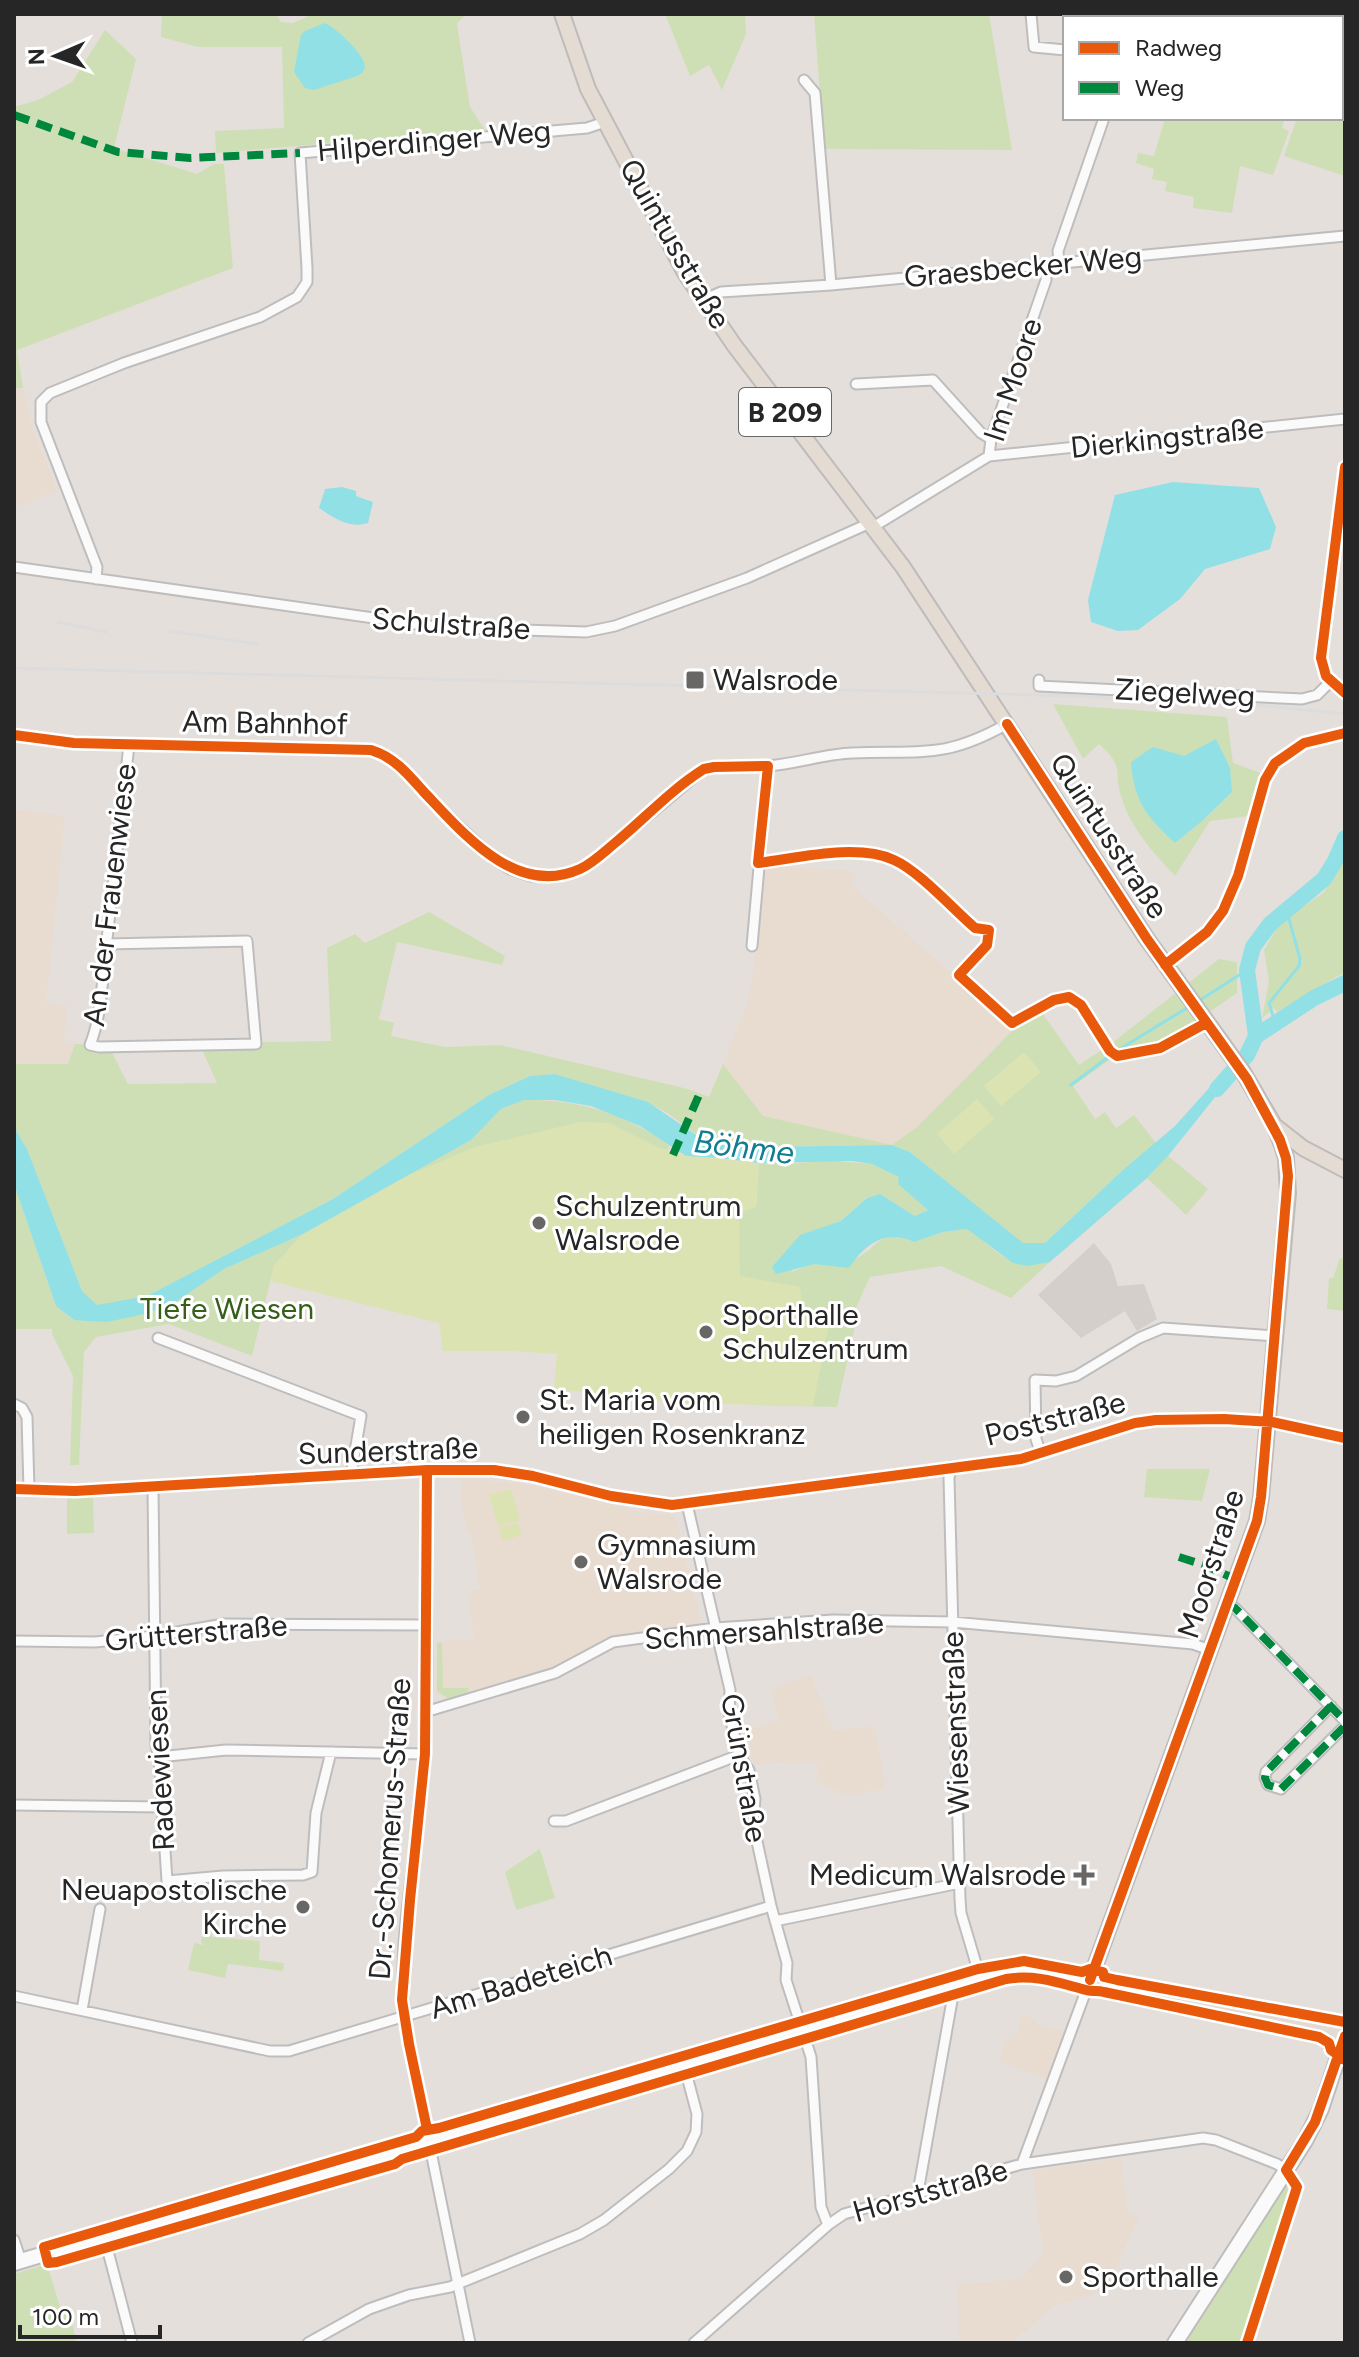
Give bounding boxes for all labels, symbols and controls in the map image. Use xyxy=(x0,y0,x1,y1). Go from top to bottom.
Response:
north arrow xyxy=(16,16,96,96)
legend xyxy=(1063,16,1343,120)
text: Radweg xyxy=(1135,33,1222,62)
text: N xyxy=(23,48,50,66)
text: Weg xyxy=(1135,73,1184,102)
street label: Hilperdinger Weg xyxy=(315,112,552,169)
street label: Quintusstraße xyxy=(612,152,739,335)
street label: Graesbecker Weg xyxy=(903,238,1143,295)
street label: Im Moore xyxy=(975,313,1050,446)
road number: B 209 xyxy=(739,388,831,436)
street label: Dierkingstraße xyxy=(1069,409,1265,466)
street label: Schulstraße xyxy=(371,600,532,647)
place label: Walsrode xyxy=(713,661,838,698)
marker: Walsrode xyxy=(684,669,706,691)
street label: Ziegelweg xyxy=(1114,670,1256,715)
street label: Am Bahnhof xyxy=(182,703,348,742)
street label: Quintusstraße xyxy=(1042,746,1177,925)
street label: An der Frauenwiese xyxy=(75,762,144,1028)
water label: Böhme xyxy=(692,1122,796,1172)
place label: Schulzentrum Walsrode xyxy=(555,1187,741,1258)
marker: Schulzentrum Walsrode xyxy=(530,1214,548,1232)
park label: Tiefe Wiesen xyxy=(140,1290,314,1327)
place label: Sporthalle Schulzentrum xyxy=(722,1296,908,1367)
marker: Sporthalle Schulzentrum xyxy=(697,1323,715,1341)
place label: St. Maria vom heiligen Rosenkranz xyxy=(539,1381,806,1452)
street label: Poststraße xyxy=(981,1383,1129,1454)
marker: St. Maria vom heiligen Rosenkranz xyxy=(514,1408,532,1426)
street label: Sunderstraße xyxy=(297,1429,479,1472)
street label: Moorstraße xyxy=(1169,1485,1252,1643)
place label: Gymnasium Walsrode xyxy=(597,1526,756,1597)
marker: Gymnasium Walsrode xyxy=(572,1553,590,1571)
street label: Schmersahlstraße xyxy=(643,1604,885,1657)
street label: Grütterstraße xyxy=(103,1606,289,1659)
street label: Wiesenstraße xyxy=(934,1631,977,1815)
street label: Dr.-Schomerus-Straße xyxy=(361,1677,418,1981)
street label: Radewiesen xyxy=(137,1688,182,1852)
street label: Grünstraße xyxy=(713,1691,776,1845)
place label: Medicum Walsrode xyxy=(809,1856,1066,1893)
marker: Medicum Walsrode xyxy=(1073,1864,1095,1886)
place label: Neuapostolische Kirche xyxy=(61,1871,287,1942)
marker: Neuapostolische Kirche xyxy=(294,1898,312,1916)
street label: Am Badeteich xyxy=(425,1936,616,2027)
street label: Horststraße xyxy=(848,2151,1012,2230)
place label: Sporthalle xyxy=(1082,2258,1219,2295)
marker: Sporthalle xyxy=(1057,2268,1075,2286)
scale bar xyxy=(20,2289,160,2339)
text: 100 m xyxy=(32,2302,99,2331)

